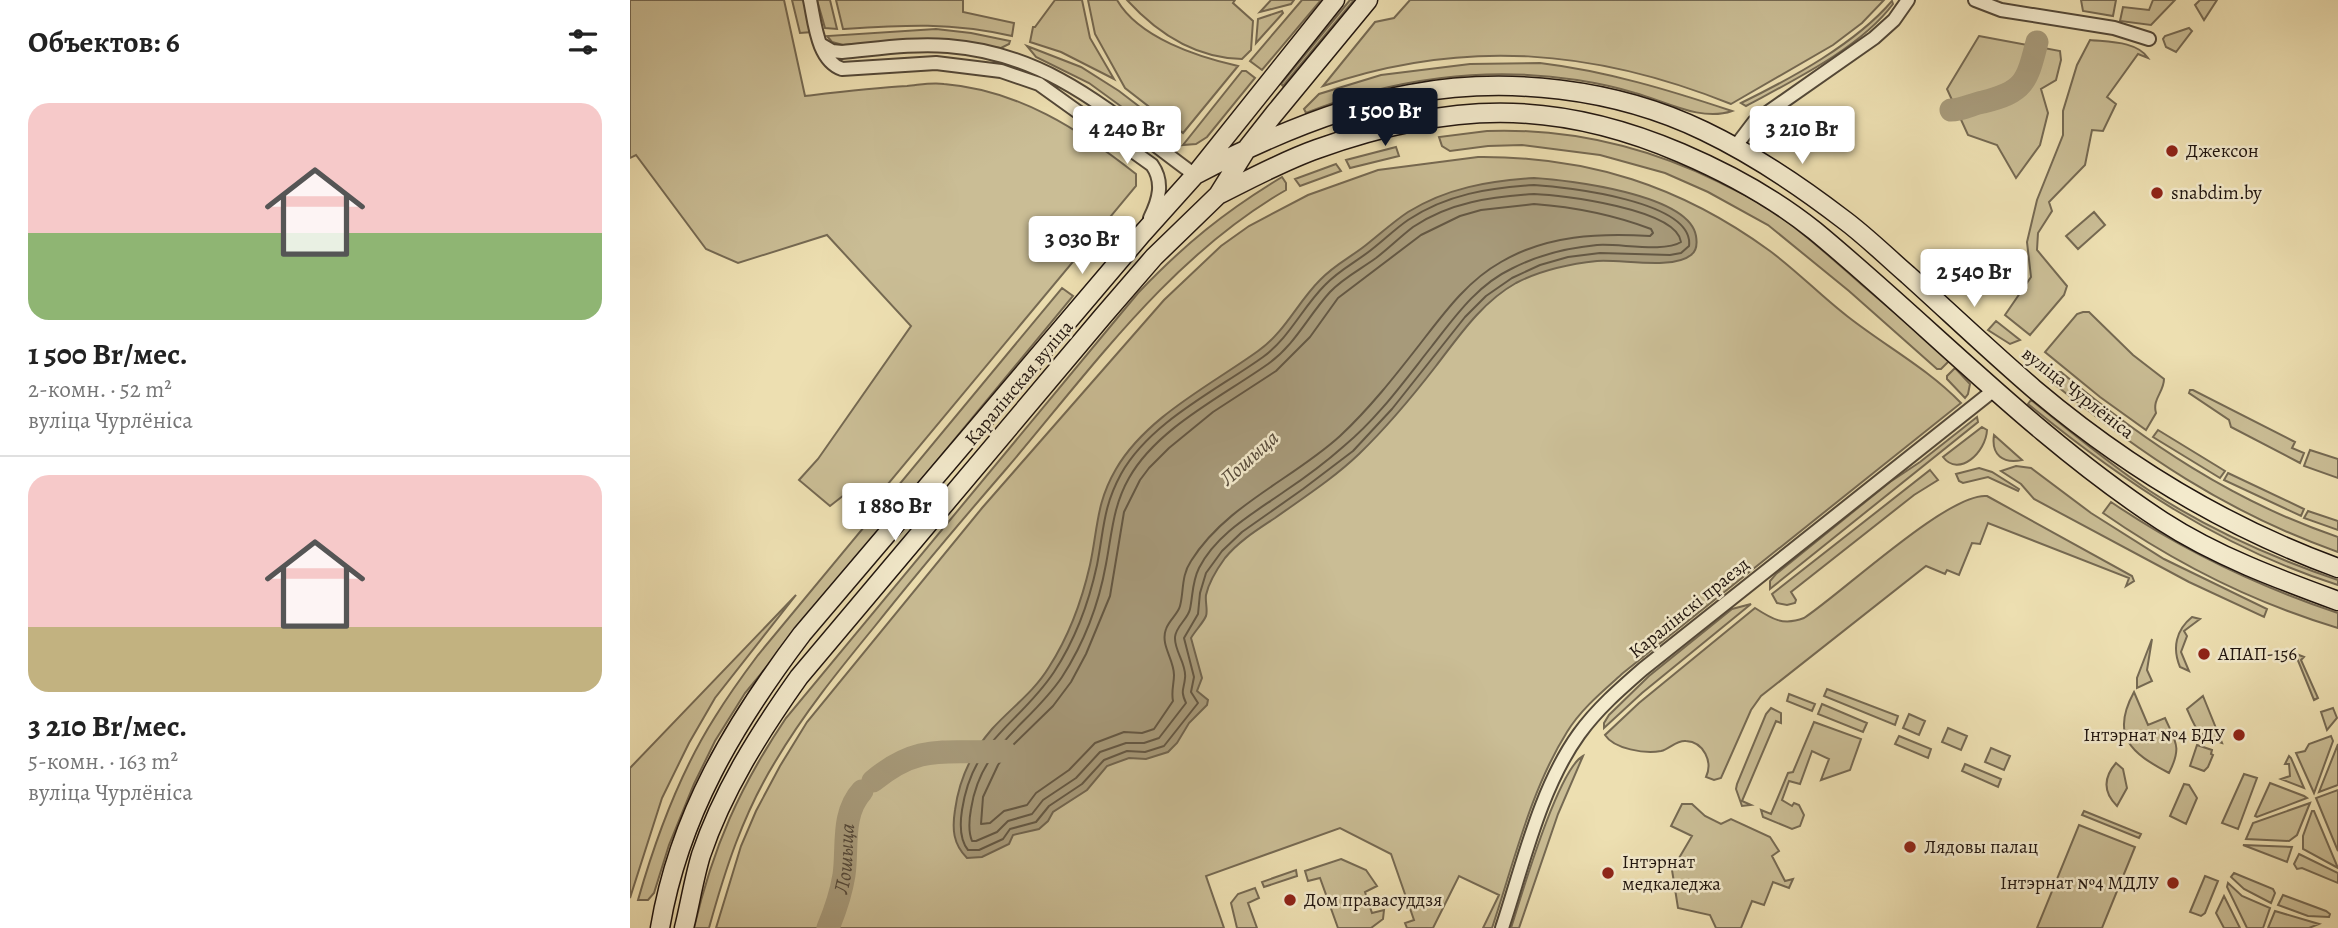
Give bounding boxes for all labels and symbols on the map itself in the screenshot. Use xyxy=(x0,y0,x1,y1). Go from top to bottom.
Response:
pin: 1 500 Br xyxy=(1313,88,1457,148)
pin: 4 240 Br xyxy=(1055,106,1199,166)
pin: 3 210 Br xyxy=(1730,106,1874,166)
place label: Джексон xyxy=(2186,138,2259,164)
marker: Джексон xyxy=(2164,143,2180,159)
place label: snabdim.by xyxy=(2171,180,2262,206)
marker: snabdim.by xyxy=(2149,185,2165,201)
pin: 3 030 Br xyxy=(1010,216,1154,276)
pin: 2 540 Br xyxy=(1902,250,2046,309)
street label: Каралінская вуліца xyxy=(959,315,1079,451)
street label: вуліца Чурлёніса xyxy=(2016,341,2140,445)
water label: Лошыца xyxy=(1213,424,1285,493)
pin: 1 880 Br xyxy=(823,484,967,543)
street label: Каралінскі праезд xyxy=(1623,551,1755,665)
place label: АПАП-156 xyxy=(2217,641,2297,667)
marker: АПАП-156 xyxy=(2196,646,2212,662)
place label: Інтэрнат №4 БДУ xyxy=(2083,722,2225,748)
marker: Інтэрнат №4 БДУ xyxy=(2231,727,2247,743)
water label: Лошыца xyxy=(826,821,861,898)
place label: Лядовы палац xyxy=(1924,834,2038,860)
marker: Лядовы палац xyxy=(1902,839,1918,855)
place label: Інтэрнат медкаледжа xyxy=(1622,849,1721,897)
marker: Інтэрнат медкаледжа xyxy=(1600,865,1616,881)
place label: Інтэрнат №4 МДЛУ xyxy=(2000,870,2159,896)
marker: Інтэрнат №4 МДЛУ xyxy=(2165,875,2181,891)
place label: Дом правасуддзя xyxy=(1304,887,1442,913)
marker: Дом правасуддзя xyxy=(1282,892,1298,908)

